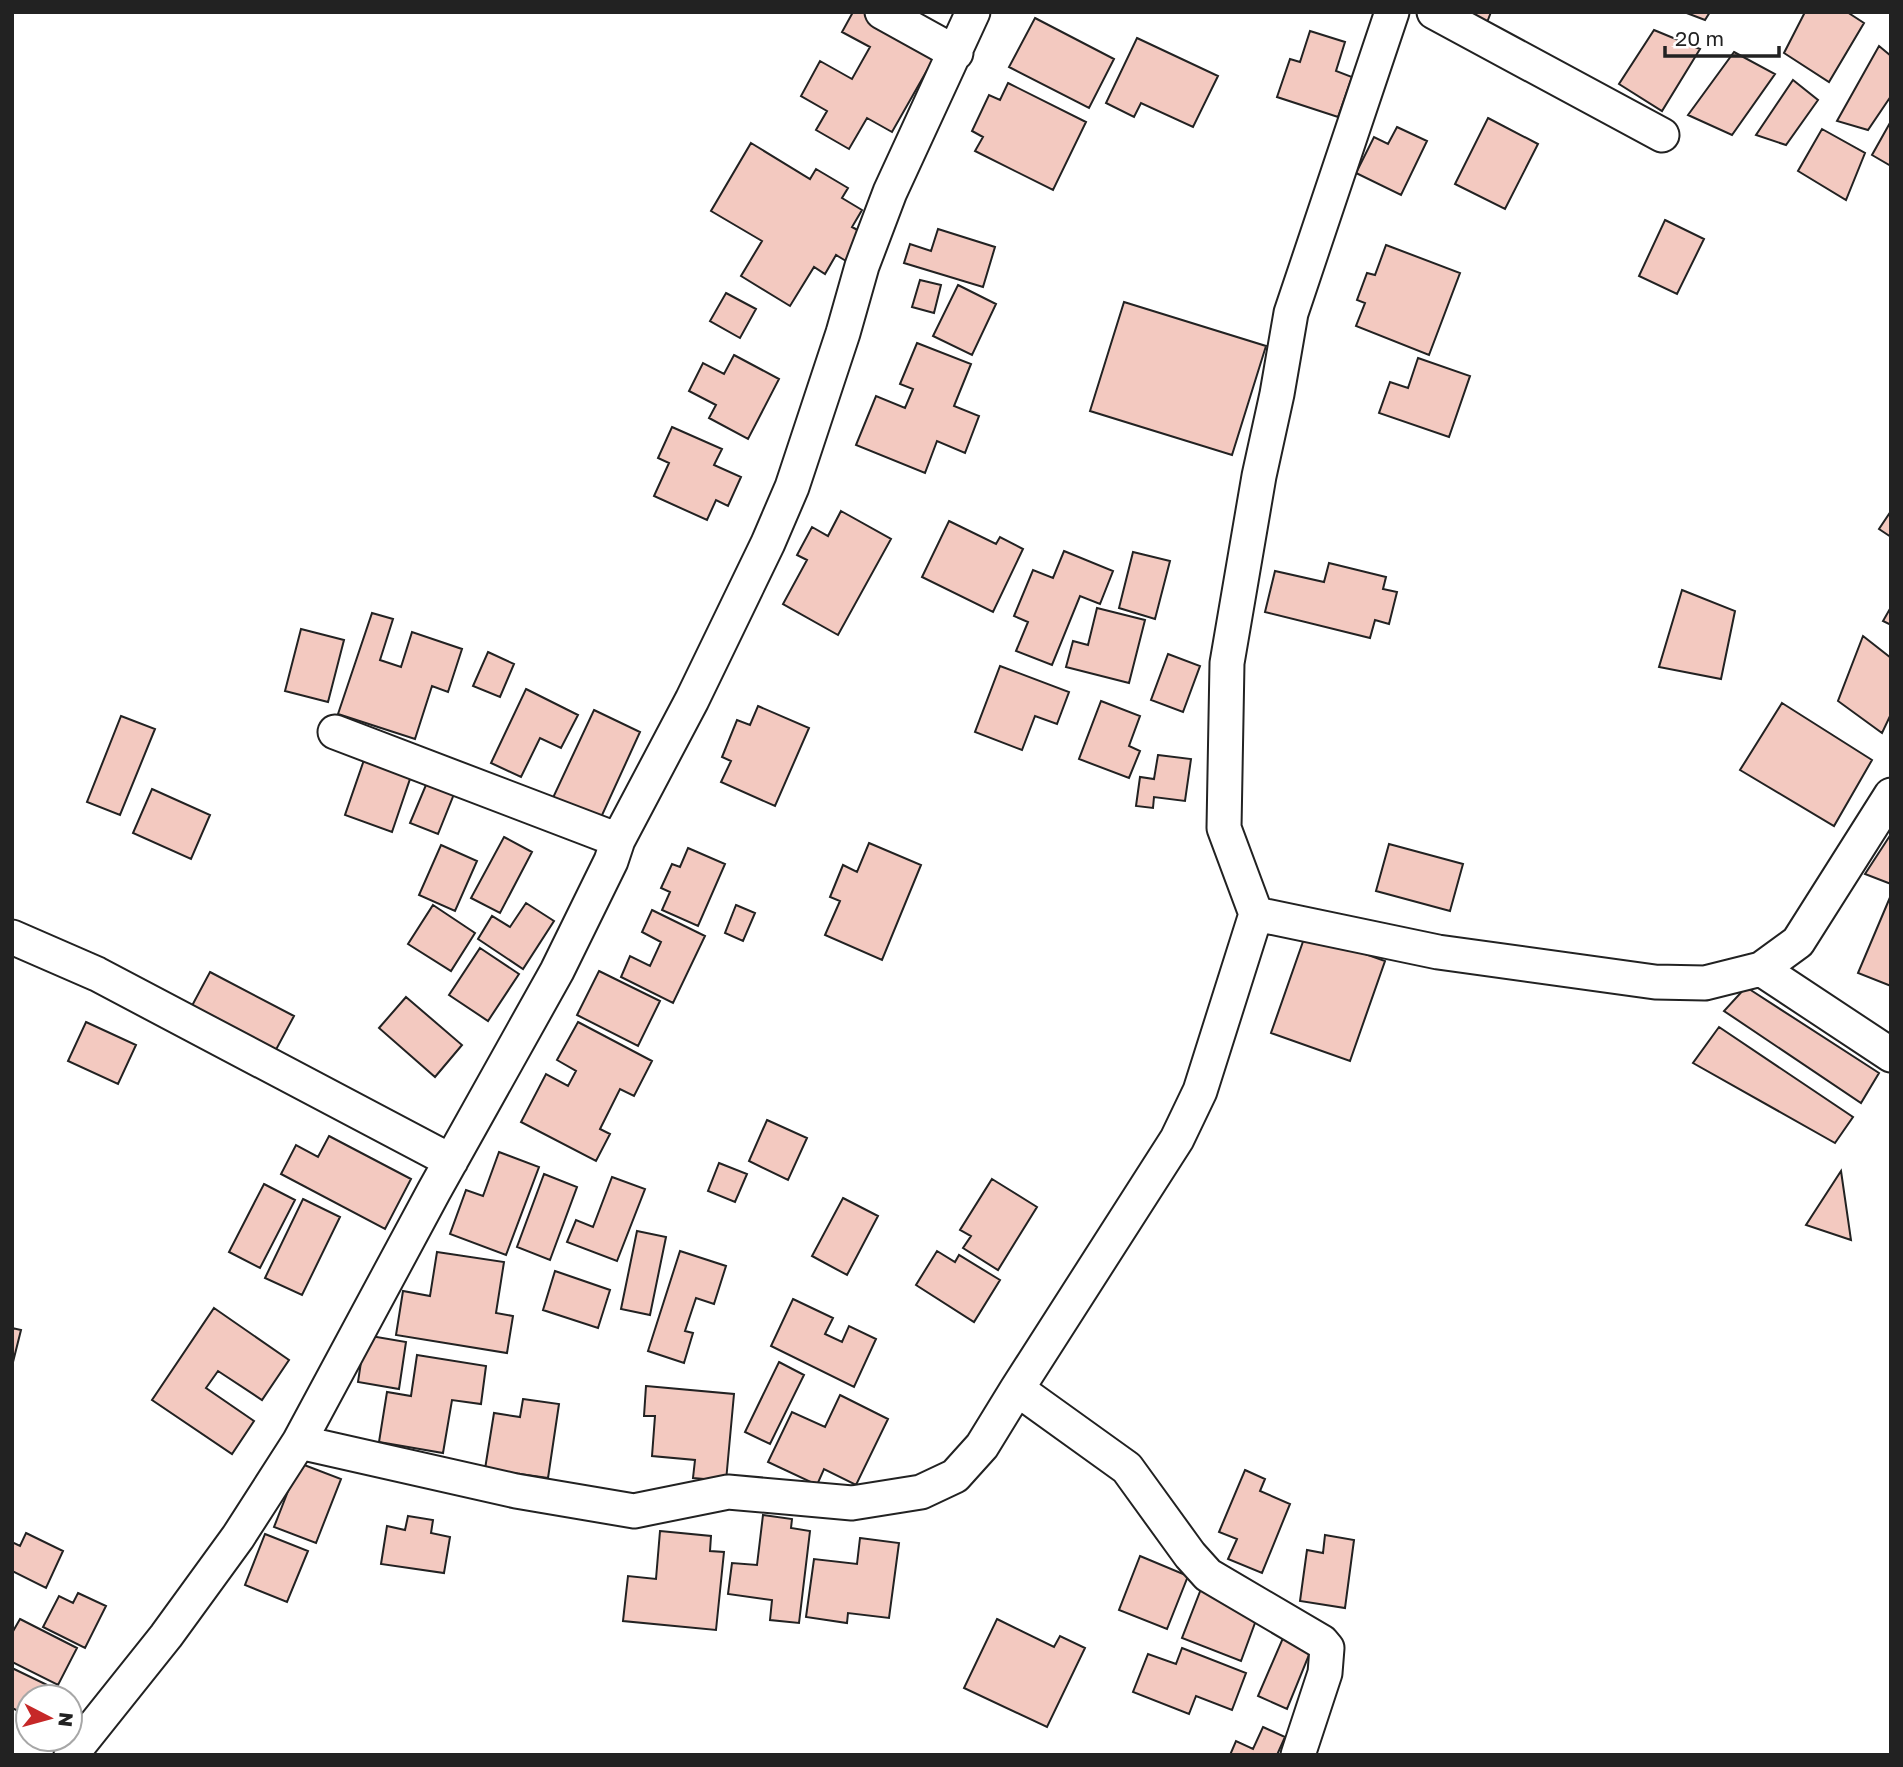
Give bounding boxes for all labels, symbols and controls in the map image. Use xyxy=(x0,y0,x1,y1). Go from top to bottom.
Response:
scale bar xyxy=(1665,14,1779,58)
text: 20 m xyxy=(1675,25,1724,51)
north arrow xyxy=(14,1683,84,1753)
text: N xyxy=(54,1711,79,1728)

